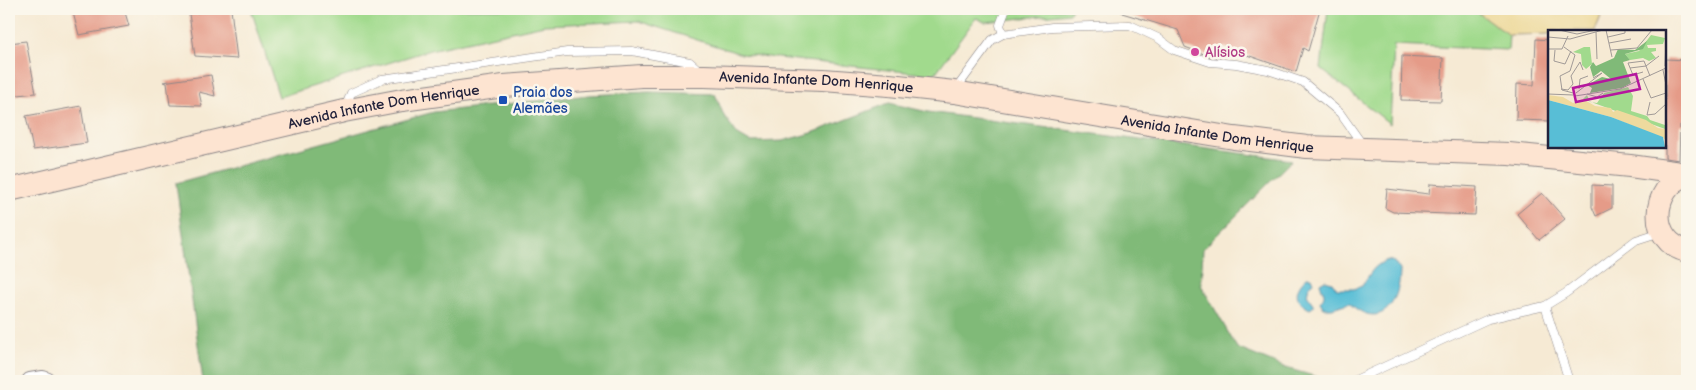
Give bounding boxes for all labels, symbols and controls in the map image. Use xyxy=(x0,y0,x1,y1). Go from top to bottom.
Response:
inset map xyxy=(1548,30,1666,148)
place label: Alísios xyxy=(1205,44,1245,61)
marker: Alísios xyxy=(1189,46,1201,58)
street label: Avenida Infante Dom Henrique xyxy=(719,69,914,97)
street label: Avenida Infante Dom Henrique xyxy=(286,81,481,133)
place label: Praia dos Alemães xyxy=(513,84,572,117)
marker: Praia dos Alemães xyxy=(497,94,509,106)
street label: Avenida Infante Dom Henrique xyxy=(1120,112,1314,156)

